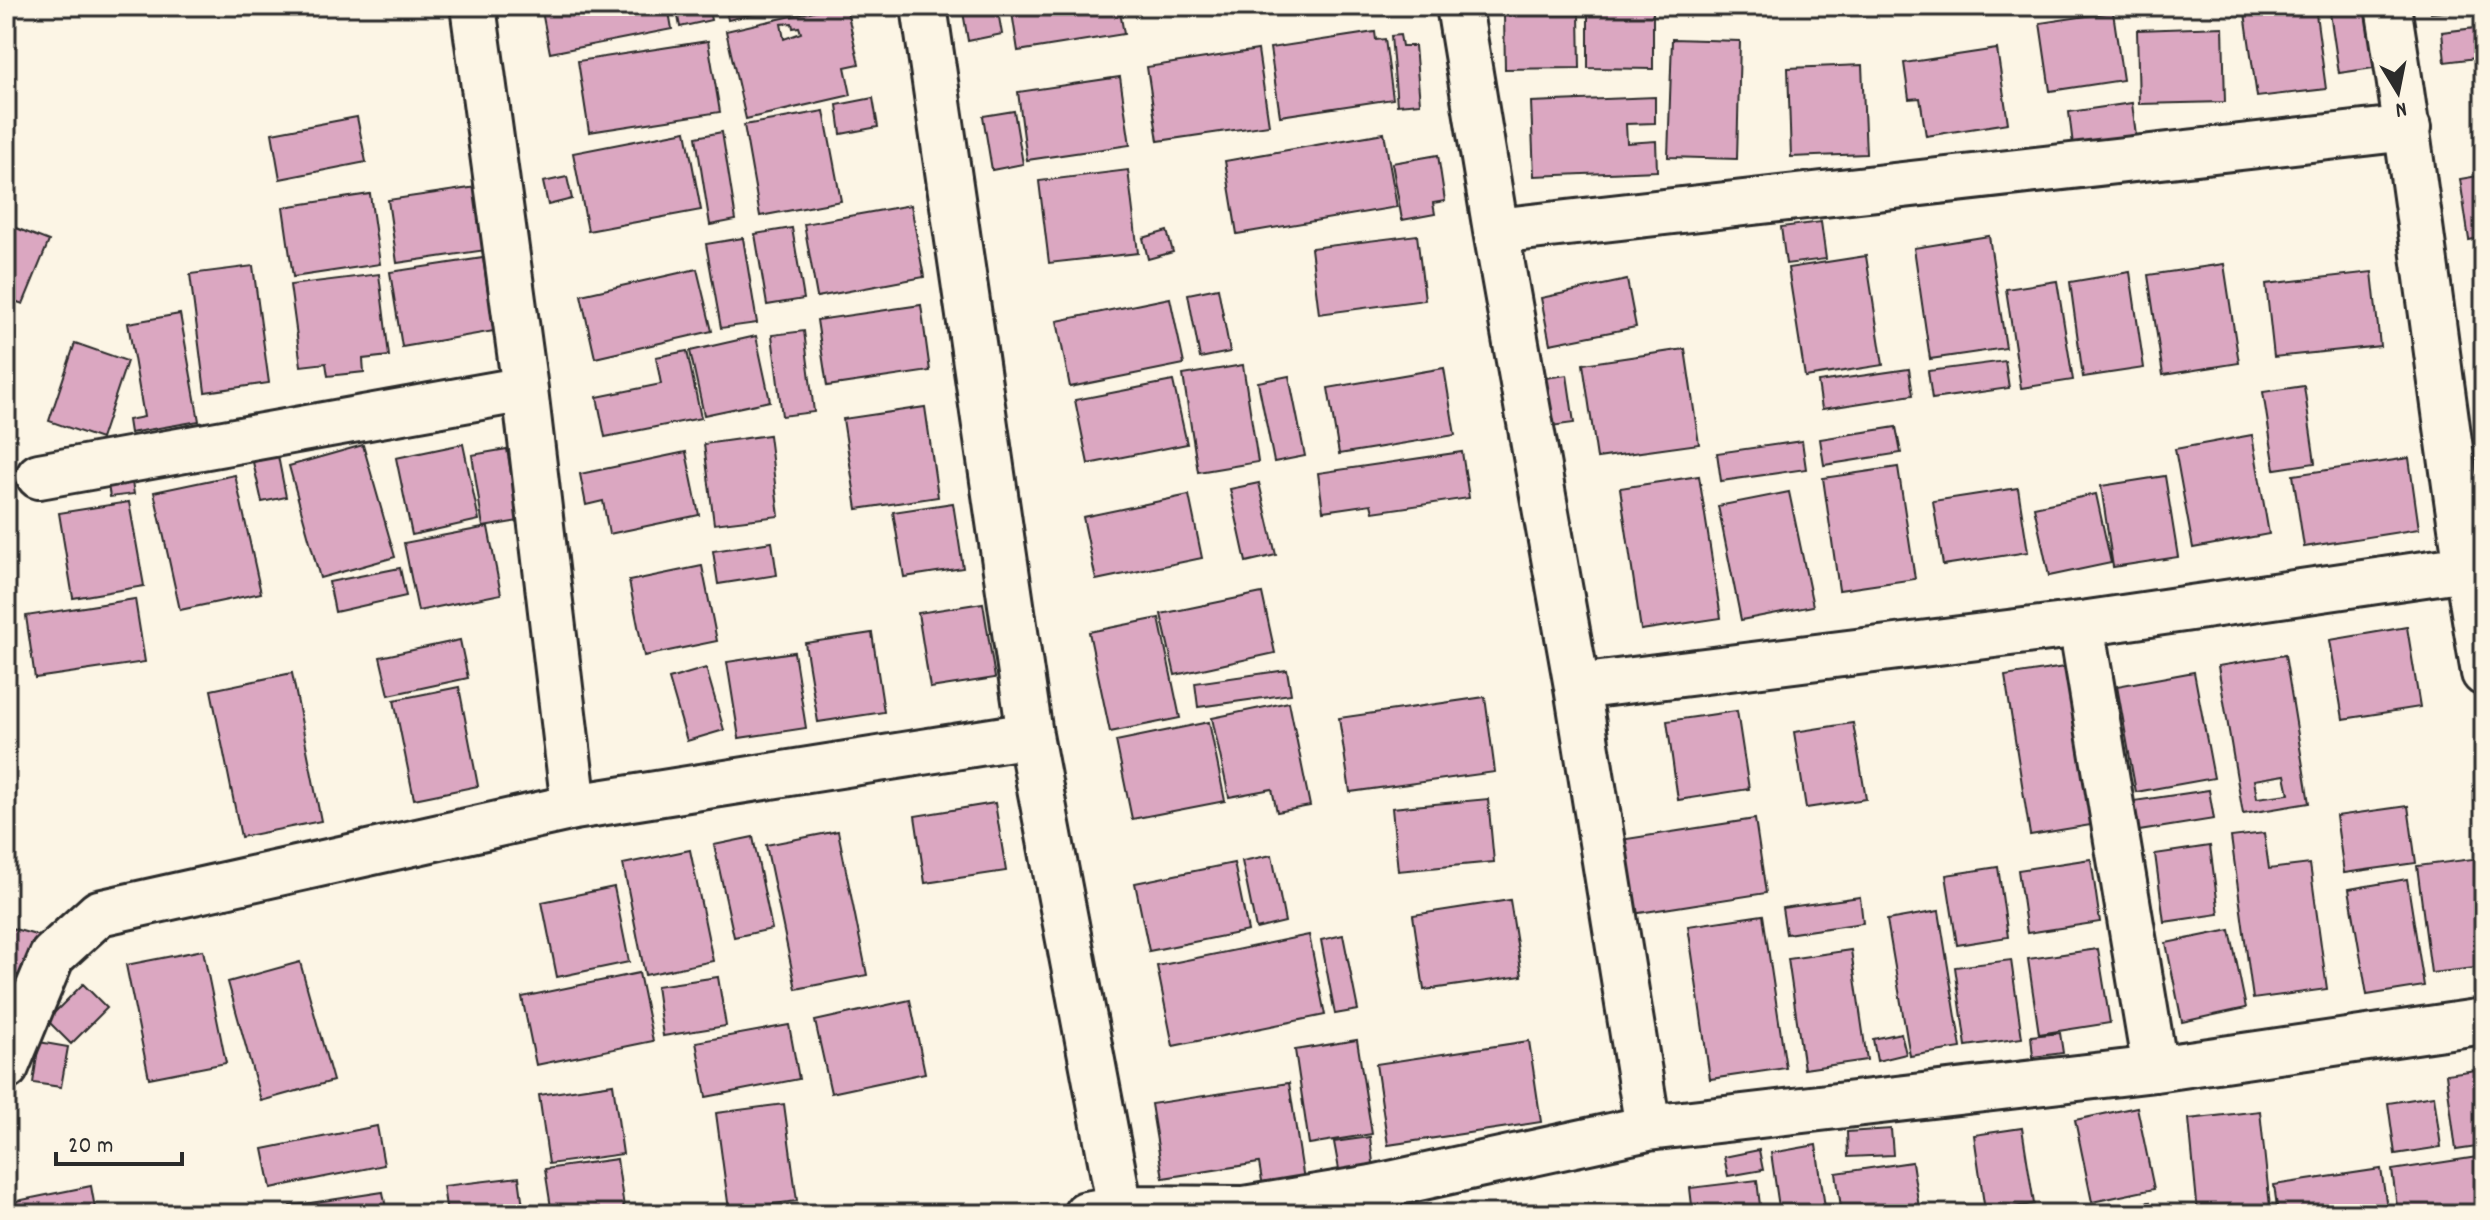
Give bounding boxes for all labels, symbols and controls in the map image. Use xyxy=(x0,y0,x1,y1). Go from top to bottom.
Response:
north arrow xyxy=(2358,52,2438,132)
text: N xyxy=(2393,92,2409,124)
scale bar xyxy=(56,1116,182,1166)
text: 20 m xyxy=(68,1130,114,1164)

